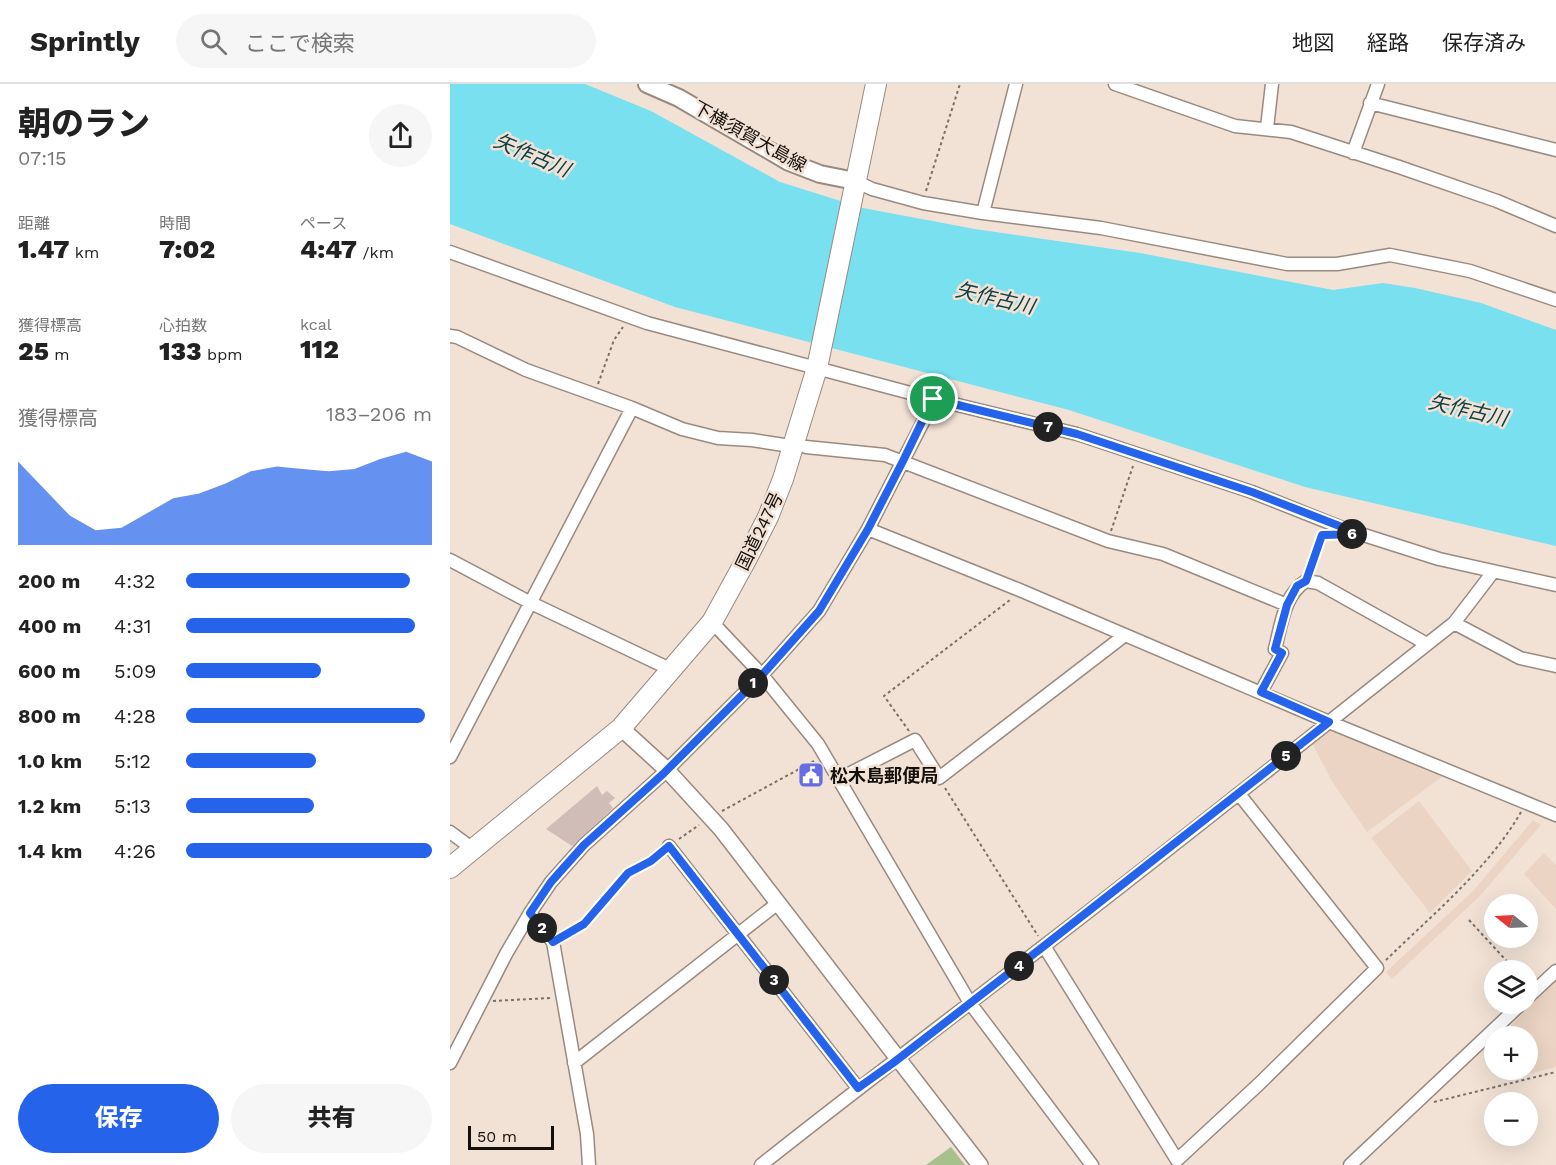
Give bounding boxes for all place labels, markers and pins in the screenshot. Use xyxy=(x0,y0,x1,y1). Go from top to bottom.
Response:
pin xyxy=(907,373,958,424)
pin: 7 xyxy=(1033,412,1063,442)
pin: 6 xyxy=(1337,519,1367,549)
pin: 1 xyxy=(738,668,768,698)
pin: 5 xyxy=(1271,741,1301,771)
public building icon: 松木島郵便局 xyxy=(796,760,826,790)
place label: 松木島郵便局 xyxy=(830,765,938,786)
pin: 2 xyxy=(527,913,557,943)
pin: 4 xyxy=(1004,951,1034,981)
pin: 3 xyxy=(759,965,789,995)

